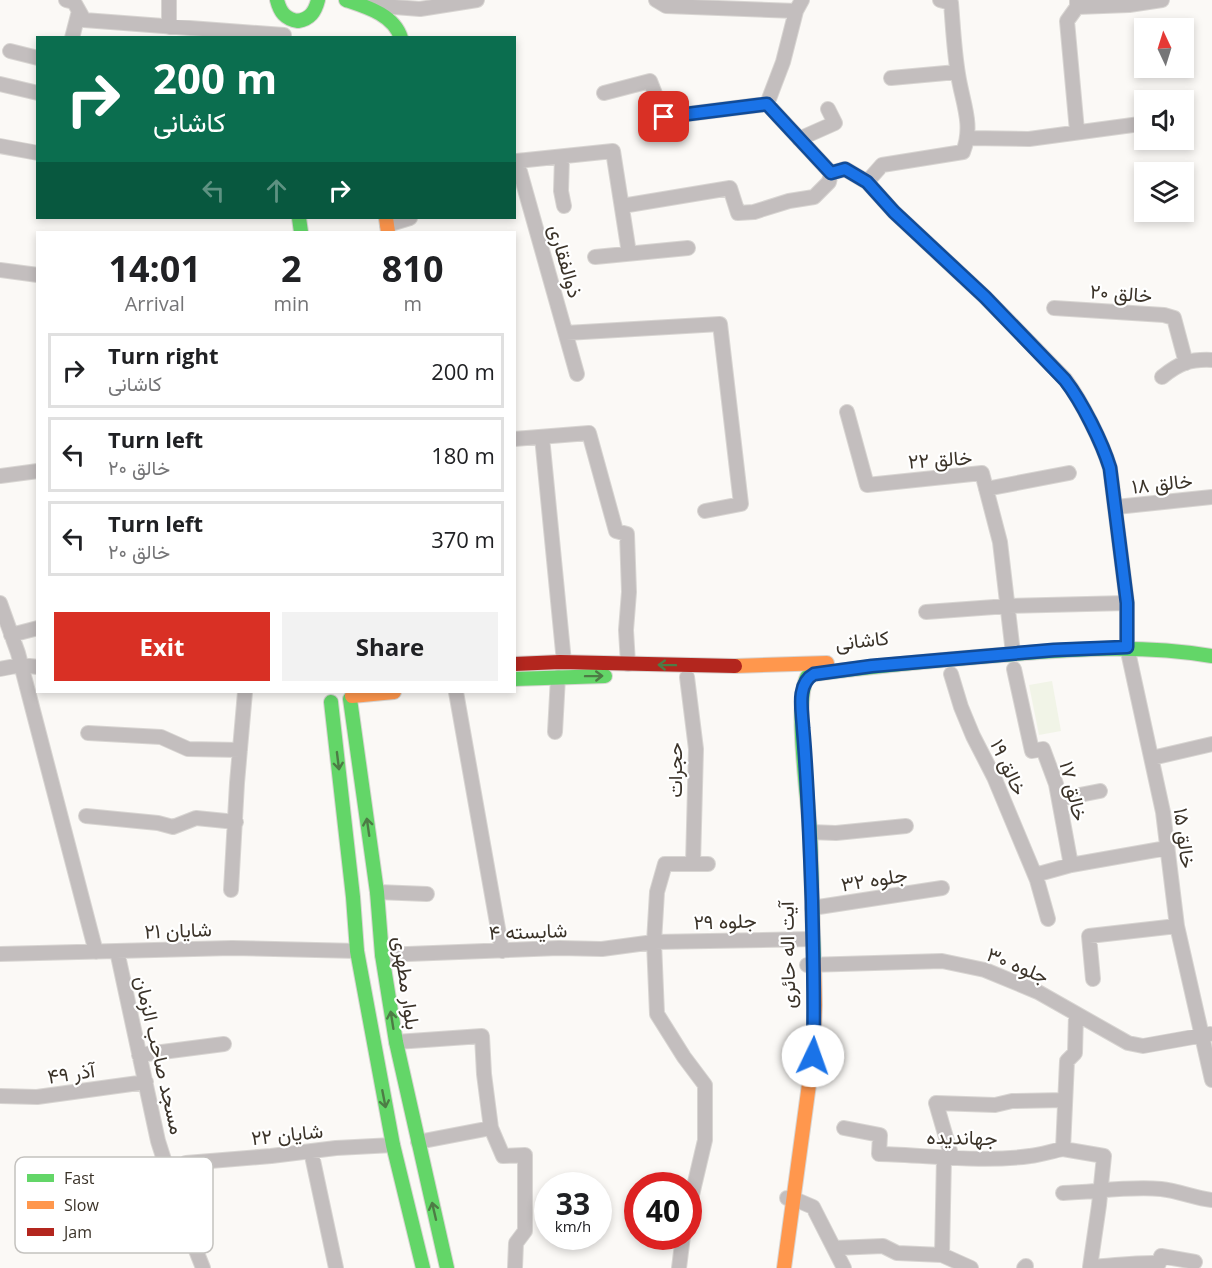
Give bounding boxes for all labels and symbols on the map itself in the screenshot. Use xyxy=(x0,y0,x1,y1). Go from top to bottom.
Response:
north arrow xyxy=(1134,18,1194,78)
pin xyxy=(638,91,689,142)
street label: ذوالفقاری xyxy=(543,221,589,301)
street label: خالق ۲۰ xyxy=(1089,277,1153,309)
street label: خالق ۲۲ xyxy=(907,443,973,475)
street label: خالق ۱۸ xyxy=(1130,466,1194,500)
street label: کاشانی xyxy=(834,624,890,656)
one-way arrow xyxy=(657,659,677,671)
one-way arrow xyxy=(583,670,603,682)
street label: خالق ۱۹ xyxy=(984,735,1034,799)
street label: حجرات xyxy=(661,742,688,798)
one-way arrow xyxy=(333,750,344,770)
street label: خالق ۱۷ xyxy=(1054,758,1094,824)
street label: خالق ۱۵ xyxy=(1168,806,1202,870)
one-way arrow xyxy=(363,818,374,837)
street label: جلوه ۳۲ xyxy=(839,860,909,898)
street label: آیت اله حائری xyxy=(773,900,801,1009)
street label: جلوه ۲۹ xyxy=(693,906,757,936)
street label: شایان ۲۱ xyxy=(144,915,212,945)
street label: شایسته ۴ xyxy=(488,916,568,946)
street label: بلوار مطهری xyxy=(387,935,427,1031)
street label: جلوه ۳۰ xyxy=(983,940,1053,990)
street label: مسجد صاحب الزمان xyxy=(129,973,191,1137)
one-way arrow xyxy=(387,1011,398,1031)
position arrow xyxy=(781,1024,845,1088)
street label: آذر ۴۹ xyxy=(46,1056,98,1090)
one-way arrow xyxy=(379,1089,390,1108)
street label: شایان ۲۲ xyxy=(250,1117,324,1151)
street label: جهاندیده xyxy=(926,1123,998,1151)
legend xyxy=(15,1157,213,1253)
text: Fast xyxy=(64,1167,95,1189)
speed limit sign: 40 xyxy=(624,1172,702,1250)
text: Slow xyxy=(64,1194,99,1216)
one-way arrow xyxy=(427,1202,439,1221)
text: Jam xyxy=(62,1221,92,1243)

